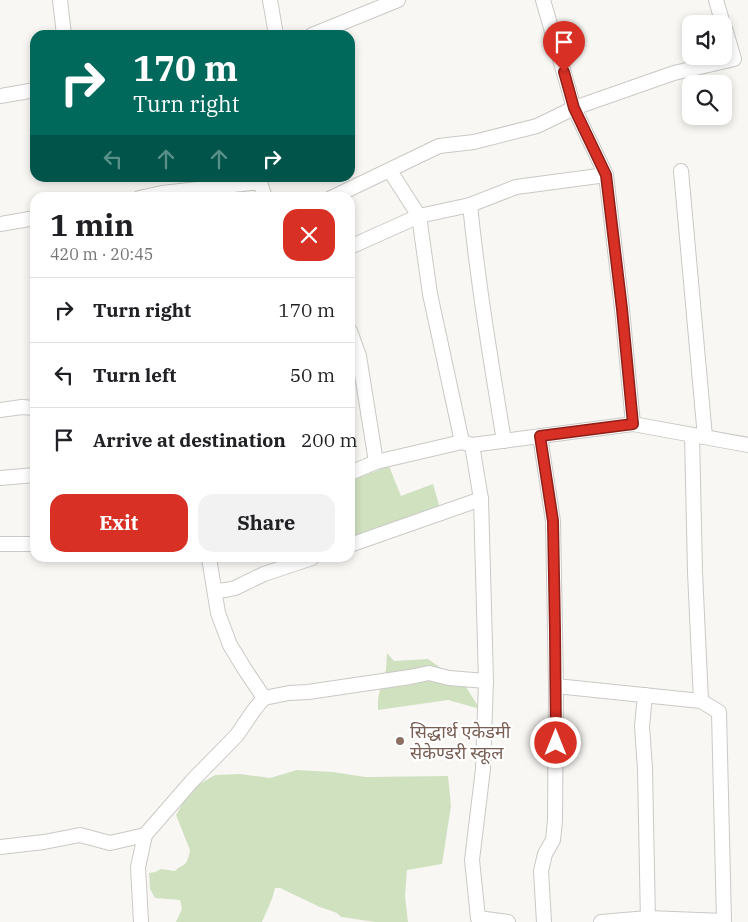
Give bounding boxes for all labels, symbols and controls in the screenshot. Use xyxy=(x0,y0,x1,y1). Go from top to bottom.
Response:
map controls xyxy=(682,15,732,125)
button: sound xyxy=(682,15,732,65)
pin xyxy=(543,21,585,72)
icon: arrive xyxy=(550,28,578,56)
text: 170 m xyxy=(133,45,238,91)
icon: right xyxy=(50,50,115,115)
button: search xyxy=(682,75,732,125)
text: Turn right xyxy=(133,89,240,118)
icon: left xyxy=(99,145,127,173)
icon: ahead xyxy=(152,145,180,173)
icon: ahead xyxy=(205,145,233,173)
icon: right xyxy=(258,145,286,173)
text: 1 min xyxy=(50,205,134,244)
button: close xyxy=(283,209,335,261)
text: 420 m · 20:45 xyxy=(50,244,153,264)
icon: right xyxy=(50,296,78,324)
text: Turn right xyxy=(93,298,191,322)
text: 170 m xyxy=(278,298,335,322)
icon: left xyxy=(50,361,78,389)
text: Turn left xyxy=(93,363,176,387)
text: 50 m xyxy=(290,363,335,387)
icon: arrive xyxy=(50,426,78,454)
text: Arrive at destination xyxy=(93,428,286,452)
text: 200 m xyxy=(301,428,358,452)
button: Exit xyxy=(50,494,188,552)
button: Share xyxy=(198,494,335,552)
position arrow xyxy=(529,716,581,768)
place label: सिद्धार्थ एकेडमी सेकेण्डरी स्कूल xyxy=(410,720,511,765)
marker: सिद्धार्थ एकेडमी सेकेण्डरी स्कूल xyxy=(394,735,406,747)

